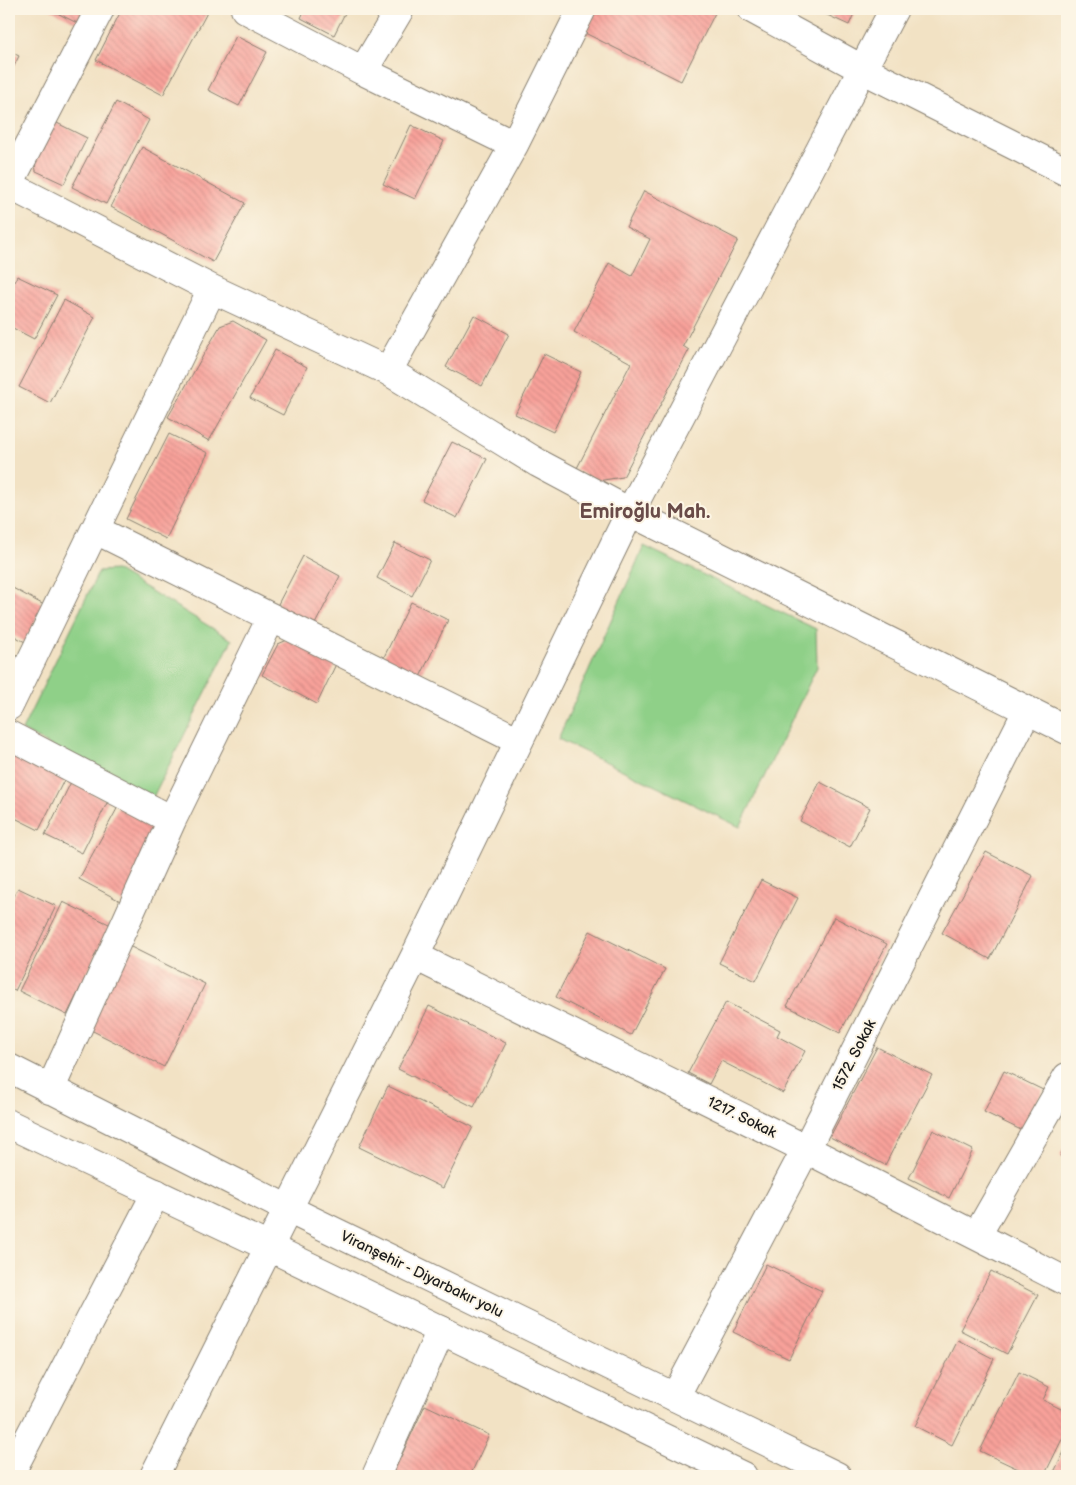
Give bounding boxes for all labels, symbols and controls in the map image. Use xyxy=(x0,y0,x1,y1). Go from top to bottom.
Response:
district label: Emiroğlu Mah. xyxy=(580,500,710,524)
street label: 1572. Sokak xyxy=(828,1016,881,1094)
street label: 1217. Sokak xyxy=(704,1093,780,1143)
street label: Viranşehir - Diyarbakır yolu xyxy=(337,1227,506,1322)

